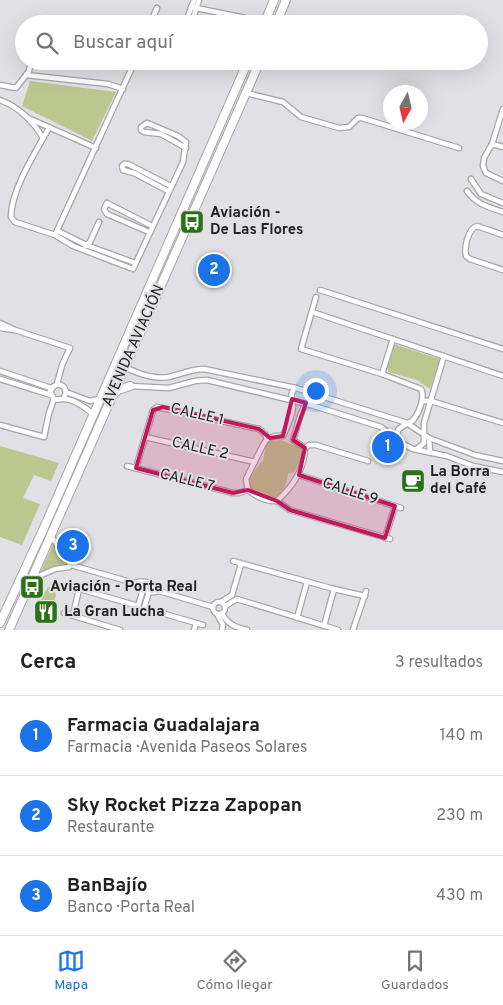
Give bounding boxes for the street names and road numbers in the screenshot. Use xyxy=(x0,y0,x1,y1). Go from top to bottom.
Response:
street label: AVENIDA AVIACIÓN xyxy=(97,281,169,410)
street label: CALLE 1 xyxy=(168,400,226,430)
street label: CALLE 2 xyxy=(170,433,230,465)
street label: CALLE 7 xyxy=(158,465,217,497)
street label: CALLE 9 xyxy=(320,474,380,510)

